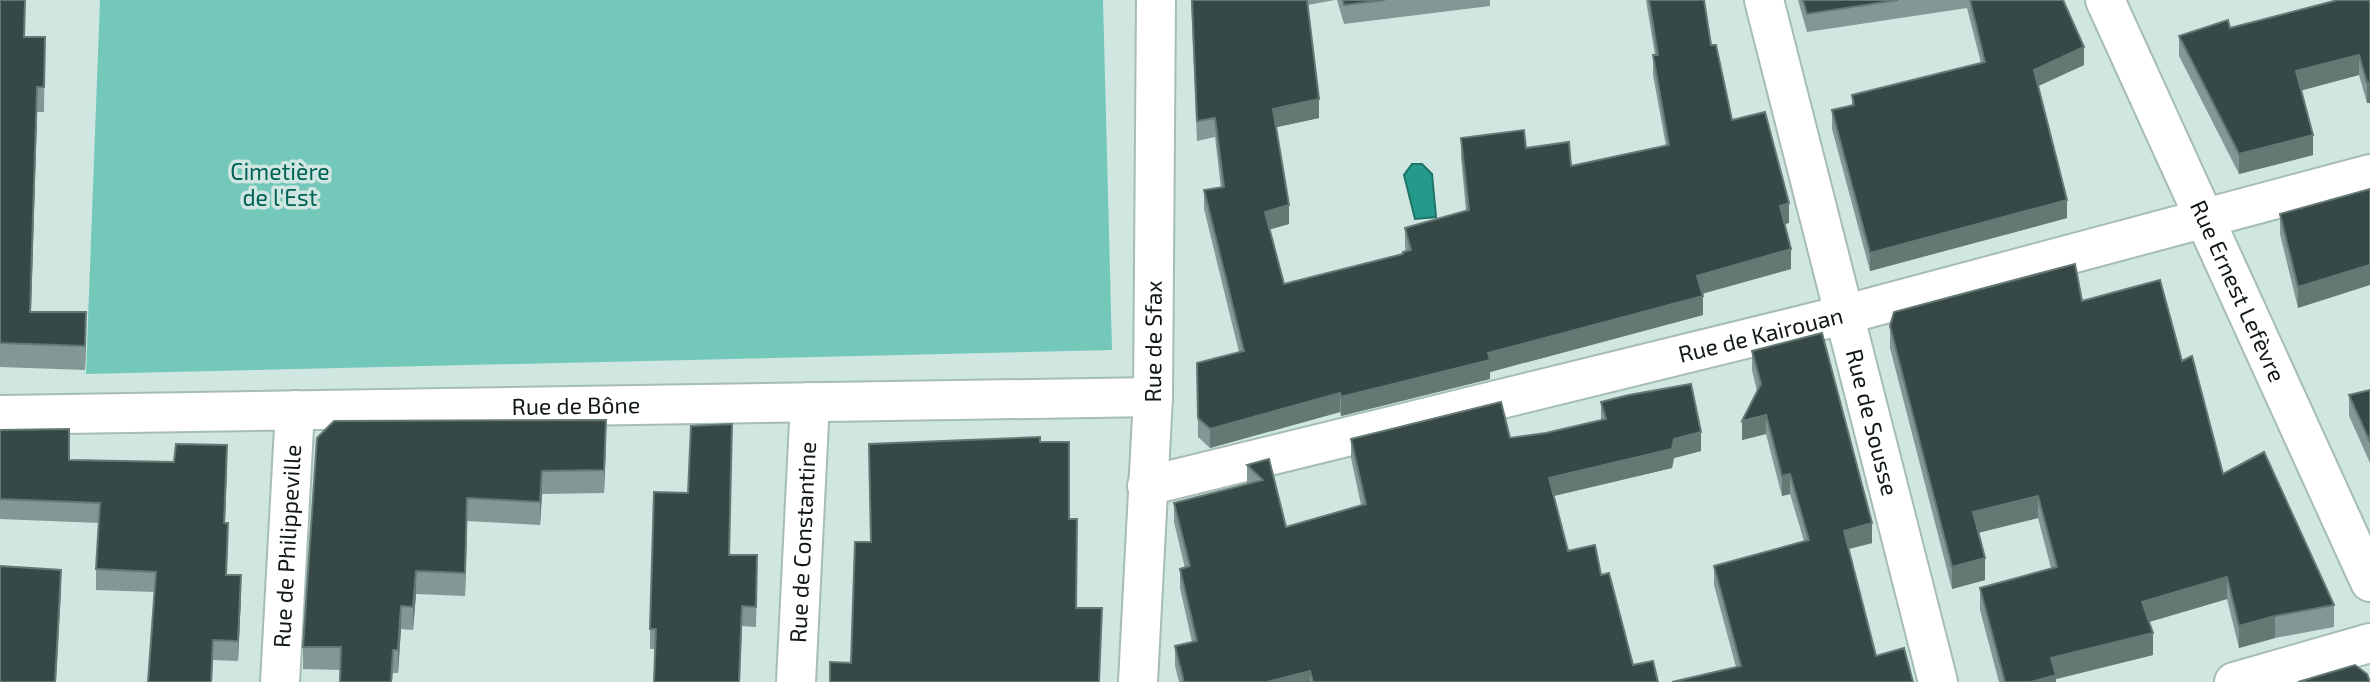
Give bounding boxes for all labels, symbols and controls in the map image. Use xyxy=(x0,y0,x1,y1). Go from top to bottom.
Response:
park label: Cimetière de l'Est xyxy=(230,157,330,211)
street label: Rue Ernest Lefèvre xyxy=(2185,195,2292,386)
street label: Rue de Sfax xyxy=(1138,280,1167,402)
street label: Rue de Kairouan xyxy=(1675,301,1846,368)
street label: Rue de Sousse xyxy=(1841,346,1905,499)
street label: Rue de Bône xyxy=(511,390,640,420)
street label: Rue de Constantine xyxy=(783,441,821,644)
street label: Rue de Philippeville xyxy=(267,444,306,649)

